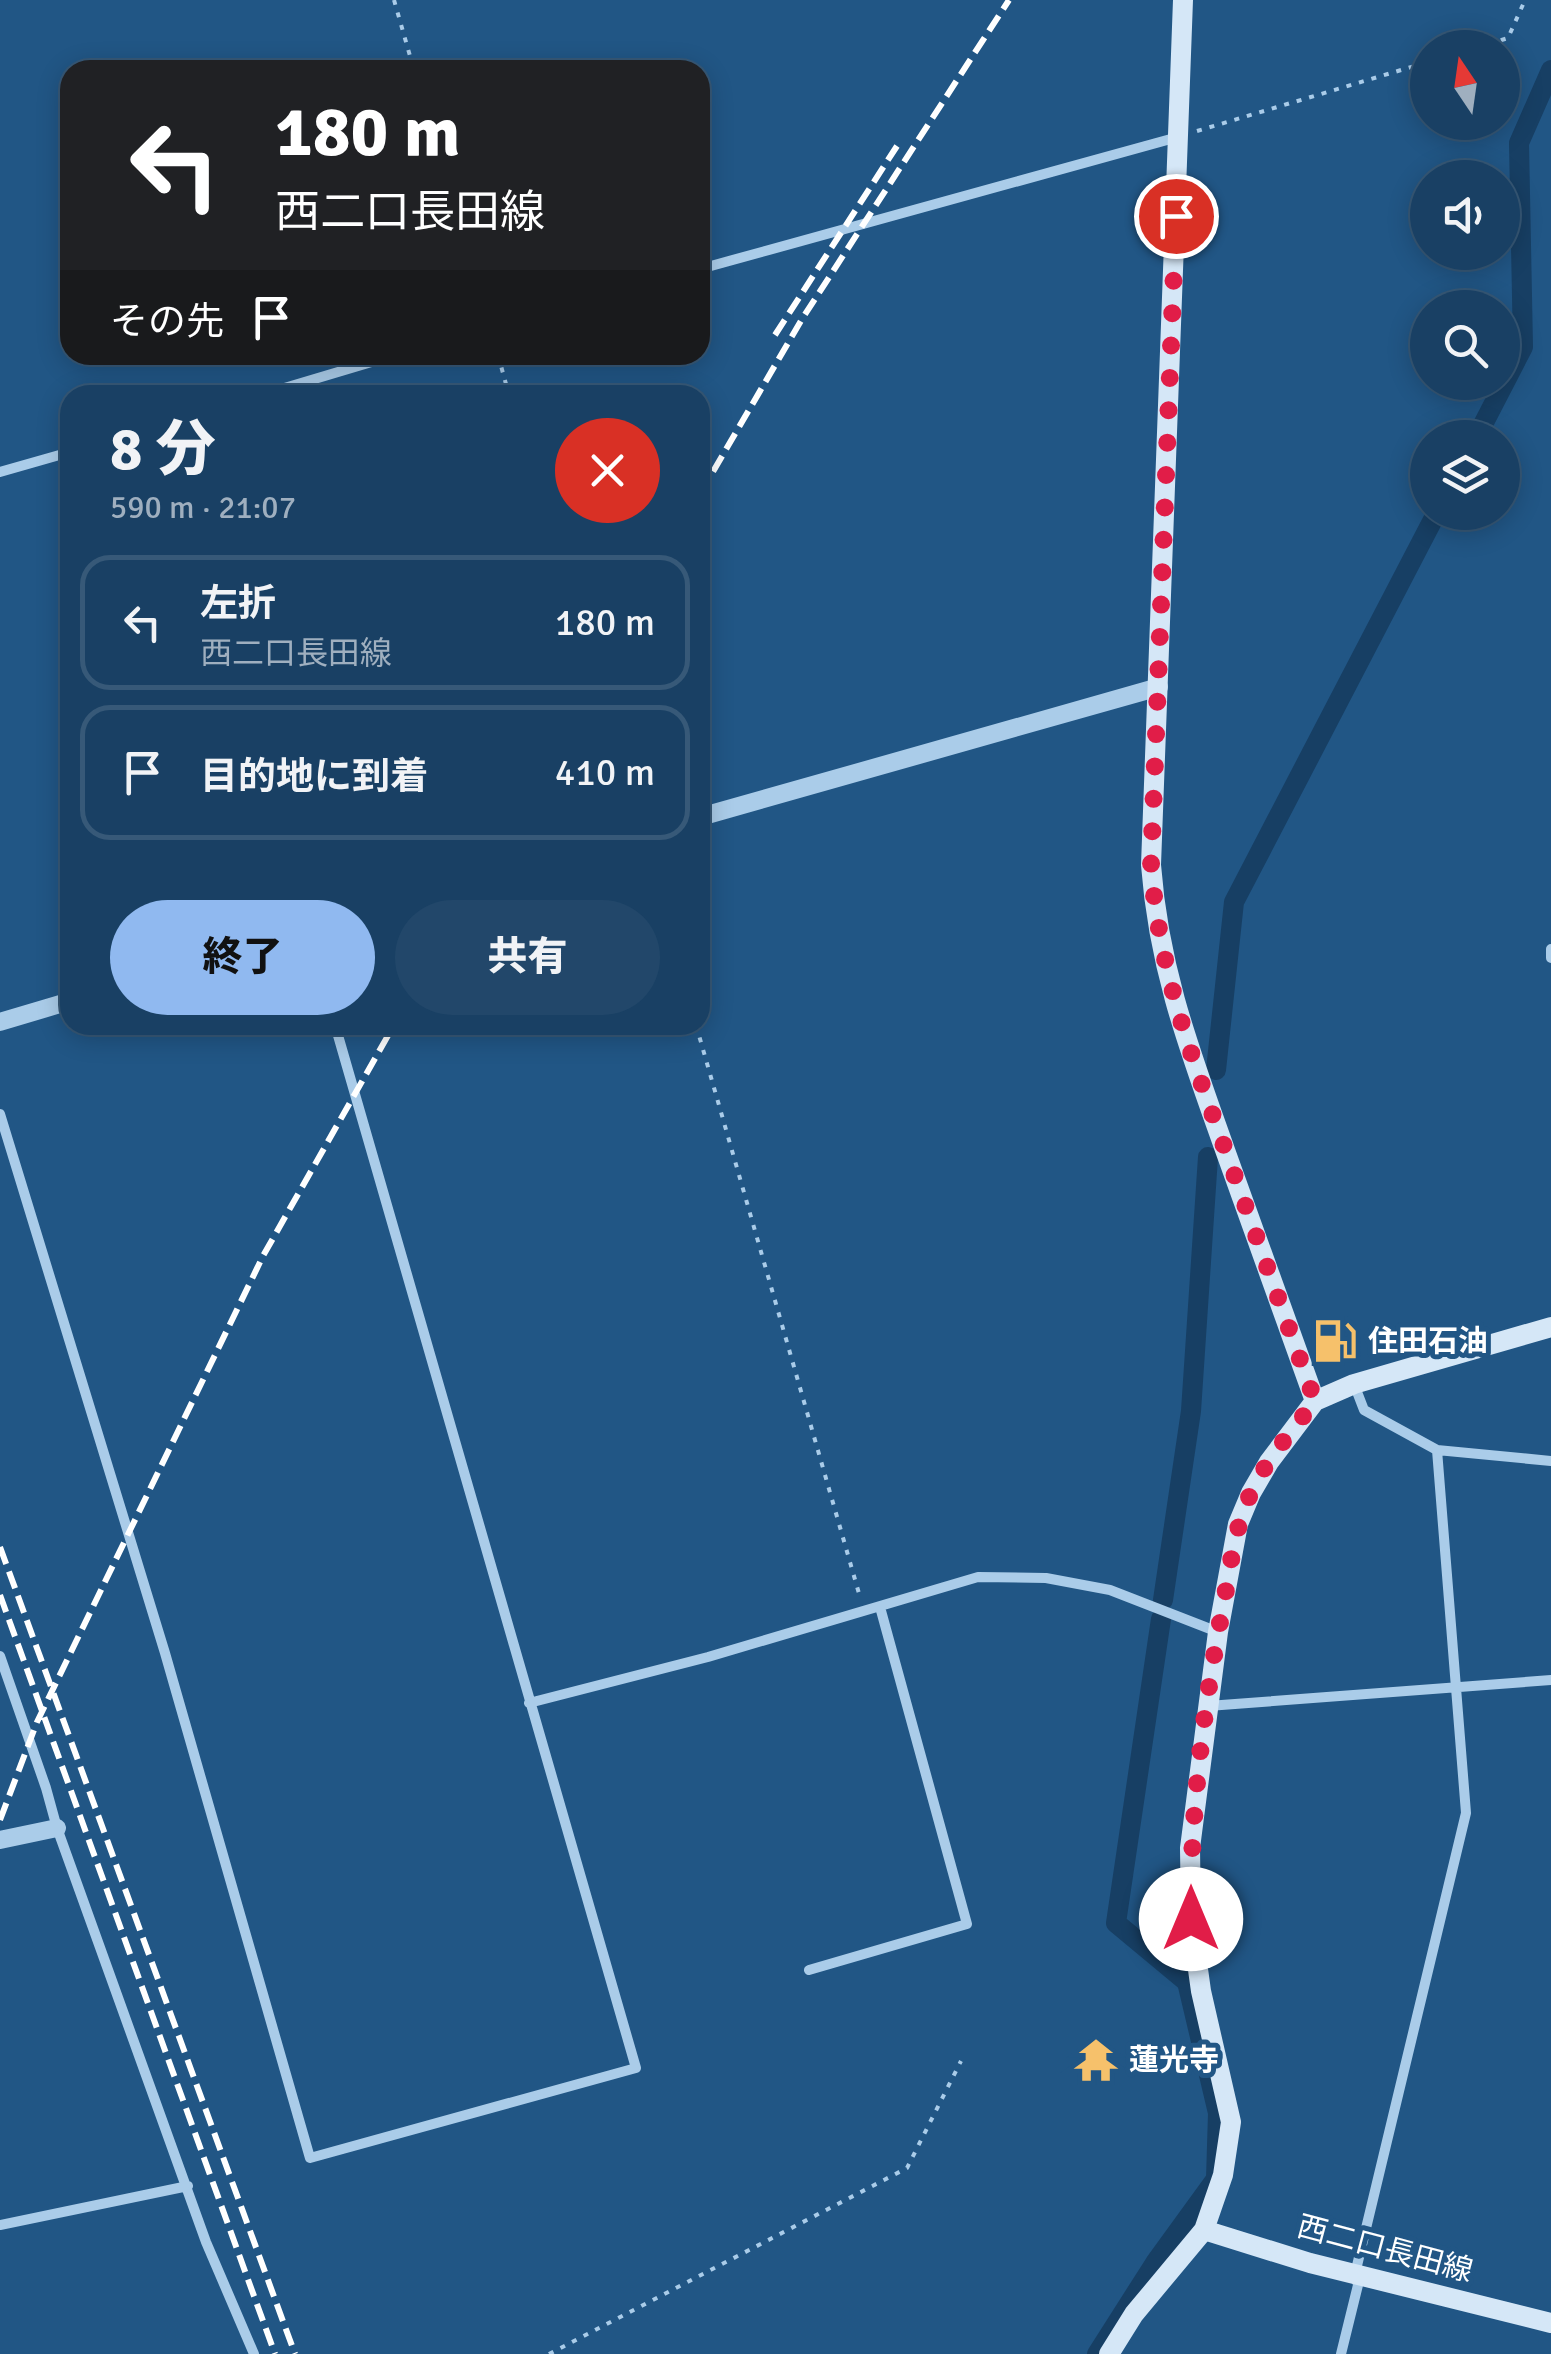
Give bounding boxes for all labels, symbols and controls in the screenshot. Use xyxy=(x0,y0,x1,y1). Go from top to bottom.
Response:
north arrow xyxy=(1410,30,1520,140)
map controls xyxy=(1410,30,1520,530)
text: 180 m xyxy=(275,89,460,175)
icon: left xyxy=(110,100,240,230)
button: sound xyxy=(1410,160,1520,270)
pin xyxy=(1134,174,1219,259)
text: 西二口長田線 xyxy=(275,185,545,240)
icon: arrive xyxy=(1149,189,1204,244)
icon: arrive xyxy=(244,290,299,345)
button: search xyxy=(1410,290,1520,400)
text: その先 xyxy=(110,298,224,345)
text: 8 分 xyxy=(110,413,216,487)
button: close xyxy=(555,418,660,523)
button: layers xyxy=(1410,420,1520,530)
text: 590 m · 21:07 xyxy=(110,488,296,527)
text: 左折 xyxy=(200,580,276,627)
icon: left xyxy=(115,595,170,650)
text: 180 m xyxy=(555,599,655,646)
text: 西二口長田線 xyxy=(200,634,392,673)
icon: arrive xyxy=(115,745,170,800)
text: 410 m xyxy=(555,749,655,796)
text: 目的地に到着 xyxy=(200,753,428,800)
button: 終了 xyxy=(110,900,375,1015)
button: 共有 xyxy=(395,900,660,1015)
fuel station icon: 住田石油 xyxy=(1311,1317,1359,1365)
place label: 住田石油 xyxy=(1368,1323,1488,1360)
position arrow xyxy=(1139,1867,1243,1971)
temple icon: 蓮光寺 xyxy=(1072,2036,1120,2084)
place label: 蓮光寺 xyxy=(1129,2042,1219,2079)
street label: 西二口長田線 xyxy=(1293,2208,1477,2290)

